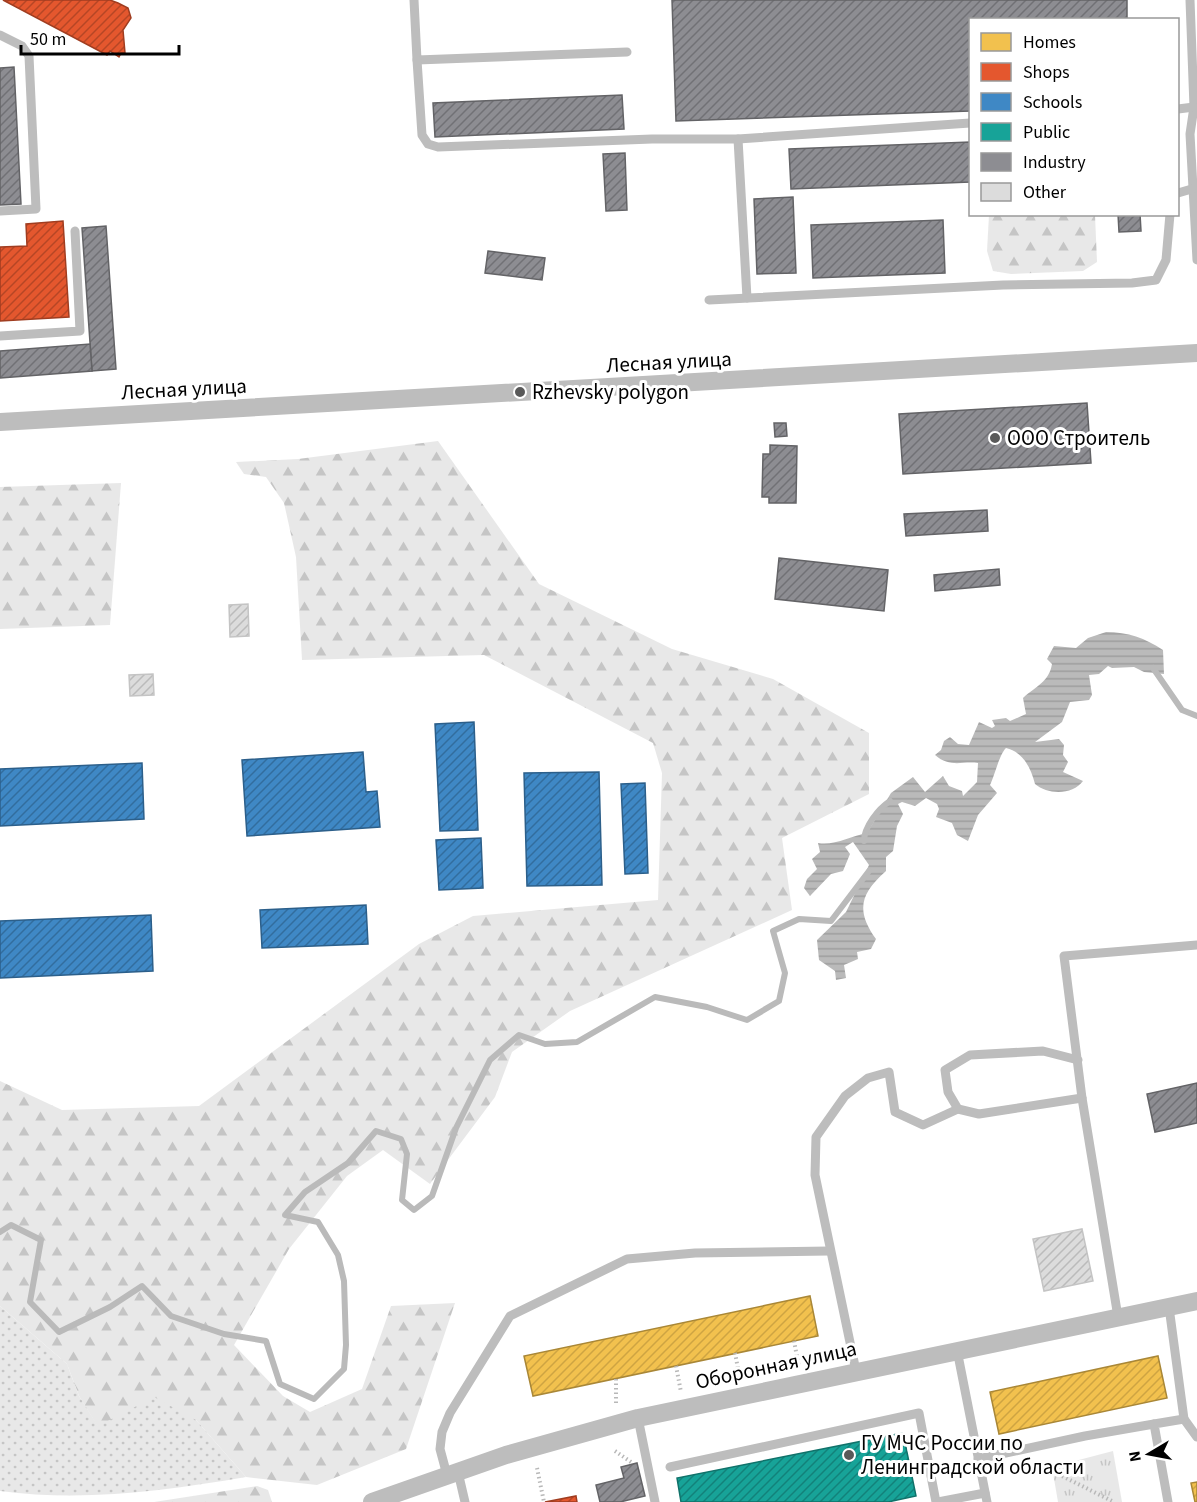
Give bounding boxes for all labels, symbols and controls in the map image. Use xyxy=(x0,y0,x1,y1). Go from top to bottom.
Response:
scale bar xyxy=(21,18,178,56)
legend xyxy=(969,18,1179,216)
text: 50 m xyxy=(30,27,66,52)
text: Homes xyxy=(1023,30,1076,55)
text: Shops xyxy=(1023,60,1070,85)
text: Schools xyxy=(1023,90,1082,115)
text: Public xyxy=(1023,120,1070,145)
text: Industry xyxy=(1023,150,1086,175)
text: Other xyxy=(1023,180,1067,205)
street label: Лесная улица xyxy=(605,344,733,380)
street label: Лесная улица xyxy=(120,371,248,407)
place label: Rzhevsky polygon xyxy=(532,377,689,407)
marker: Rzhevsky polygon xyxy=(513,385,527,399)
place label: ООО Строитель xyxy=(1007,423,1150,453)
marker: ООО Строитель xyxy=(988,431,1002,445)
street label: Оборонная улица xyxy=(693,1333,859,1397)
north arrow xyxy=(1119,1424,1179,1484)
place label: ГУ МЧС России по Ленинградской области xyxy=(861,1428,1084,1482)
marker: ГУ МЧС России по Ленинградской области xyxy=(842,1448,856,1462)
text: N xyxy=(1123,1449,1147,1464)

